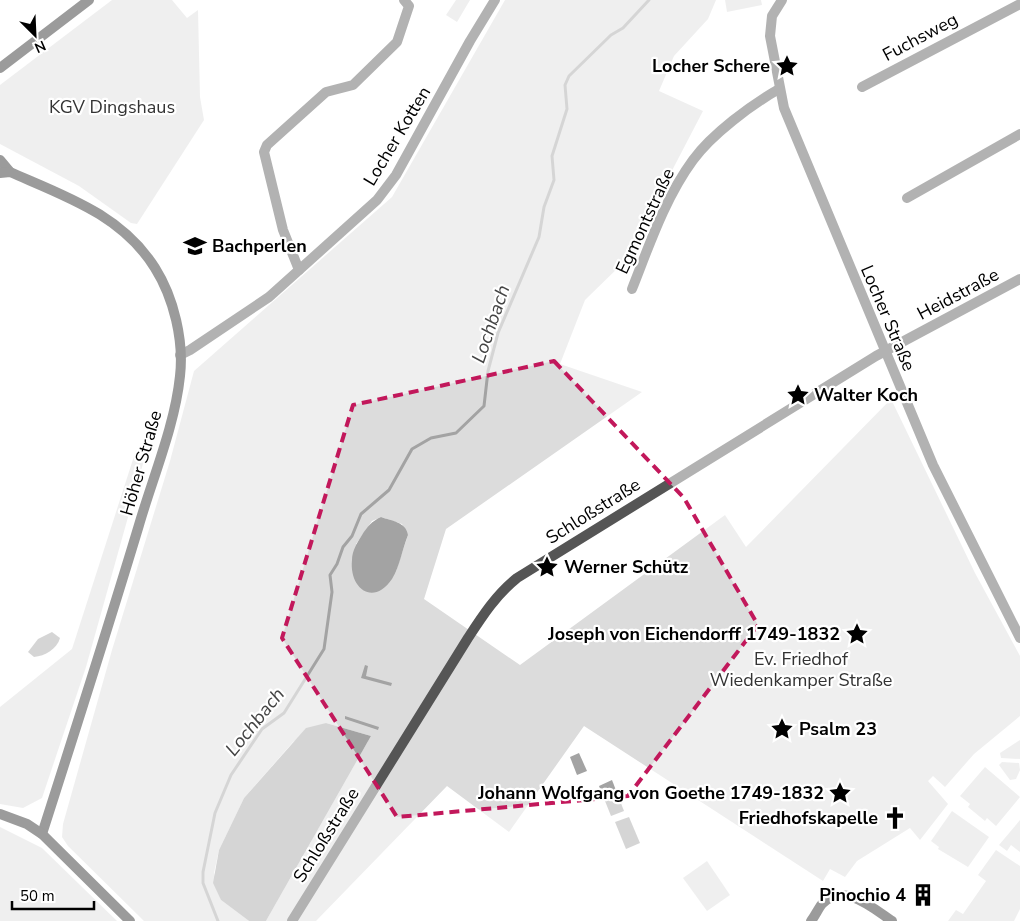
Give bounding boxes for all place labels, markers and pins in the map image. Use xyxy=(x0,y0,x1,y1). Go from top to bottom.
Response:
place icon: Locher Schere xyxy=(774,53,800,79)
place label: Locher Schere xyxy=(652,54,770,78)
school or university icon: Bachperlen xyxy=(182,233,208,259)
place label: Bachperlen xyxy=(212,234,307,258)
place icon: Walter Koch xyxy=(785,382,811,408)
place label: Walter Koch xyxy=(814,383,918,407)
place icon: Werner Schütz xyxy=(534,554,560,580)
place label: Werner Schütz xyxy=(564,555,689,579)
place icon: Joseph von Eichendorff 1749-1832 xyxy=(844,621,870,647)
place label: Joseph von Eichendorff 1749-1832 xyxy=(547,622,840,646)
place icon: Psalm 23 xyxy=(769,716,795,742)
place label: Psalm 23 xyxy=(799,717,877,741)
place icon: Johann Wolfgang von Goethe 1749-1832 xyxy=(827,780,853,806)
place label: Johann Wolfgang von Goethe 1749-1832 xyxy=(477,781,824,805)
church icon: Friedhofskapelle xyxy=(882,805,908,831)
place label: Friedhofskapelle xyxy=(739,806,878,830)
building icon: Pinochio 4 xyxy=(910,882,936,908)
place label: Pinochio 4 xyxy=(819,883,906,907)

